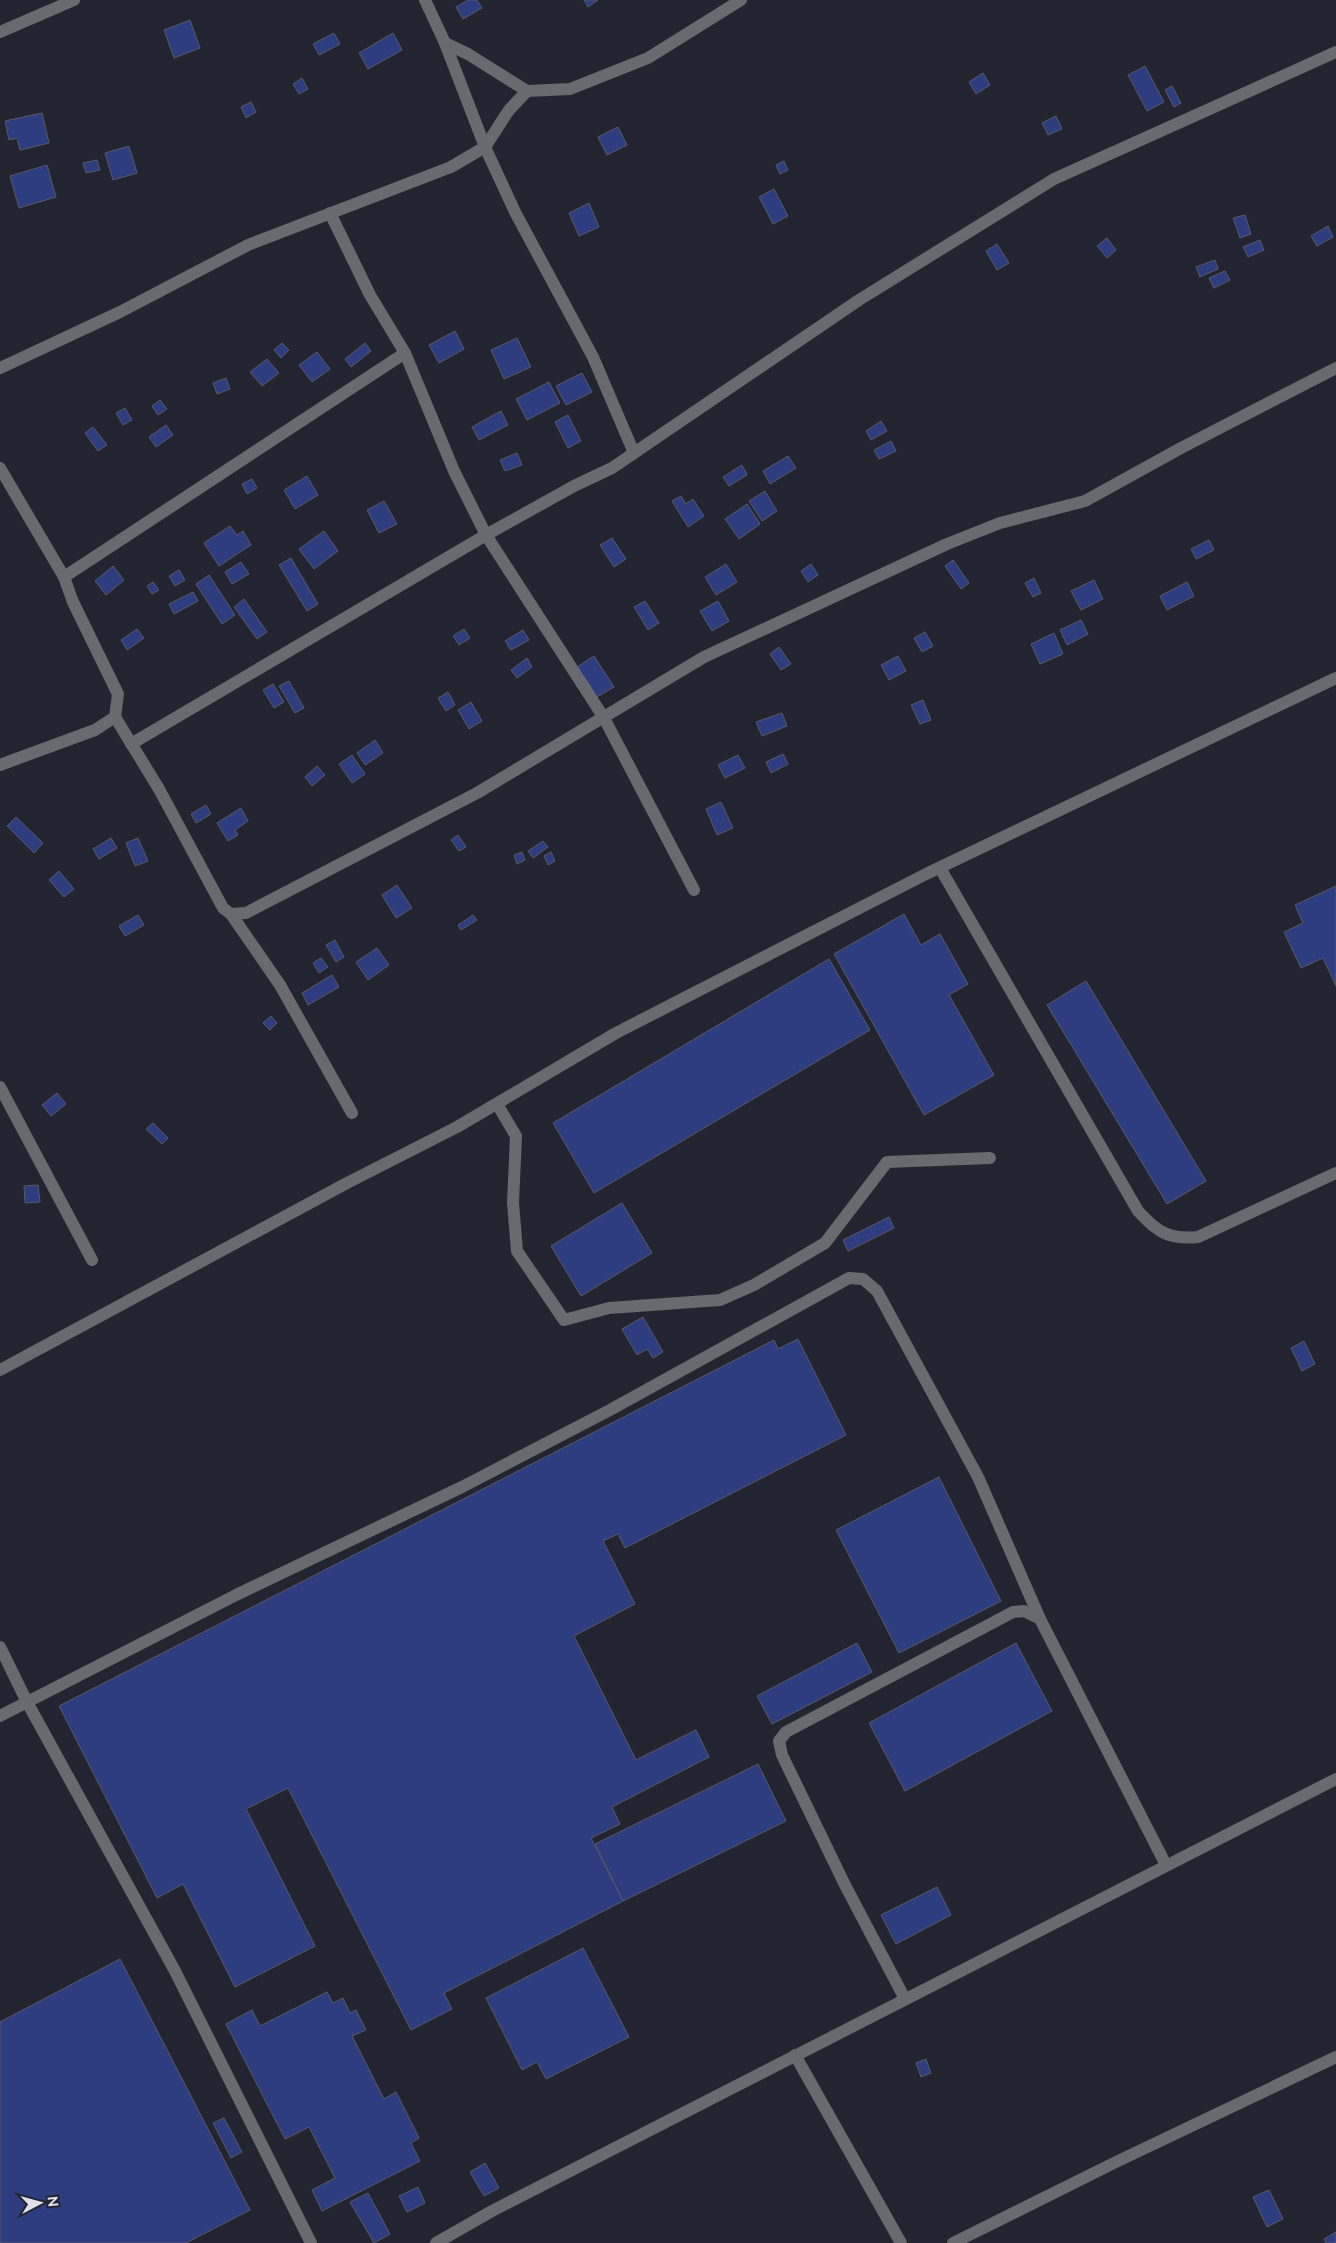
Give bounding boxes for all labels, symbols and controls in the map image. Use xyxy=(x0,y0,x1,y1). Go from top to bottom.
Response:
north arrow xyxy=(15,2178,65,2228)
text: N xyxy=(44,2195,61,2208)

